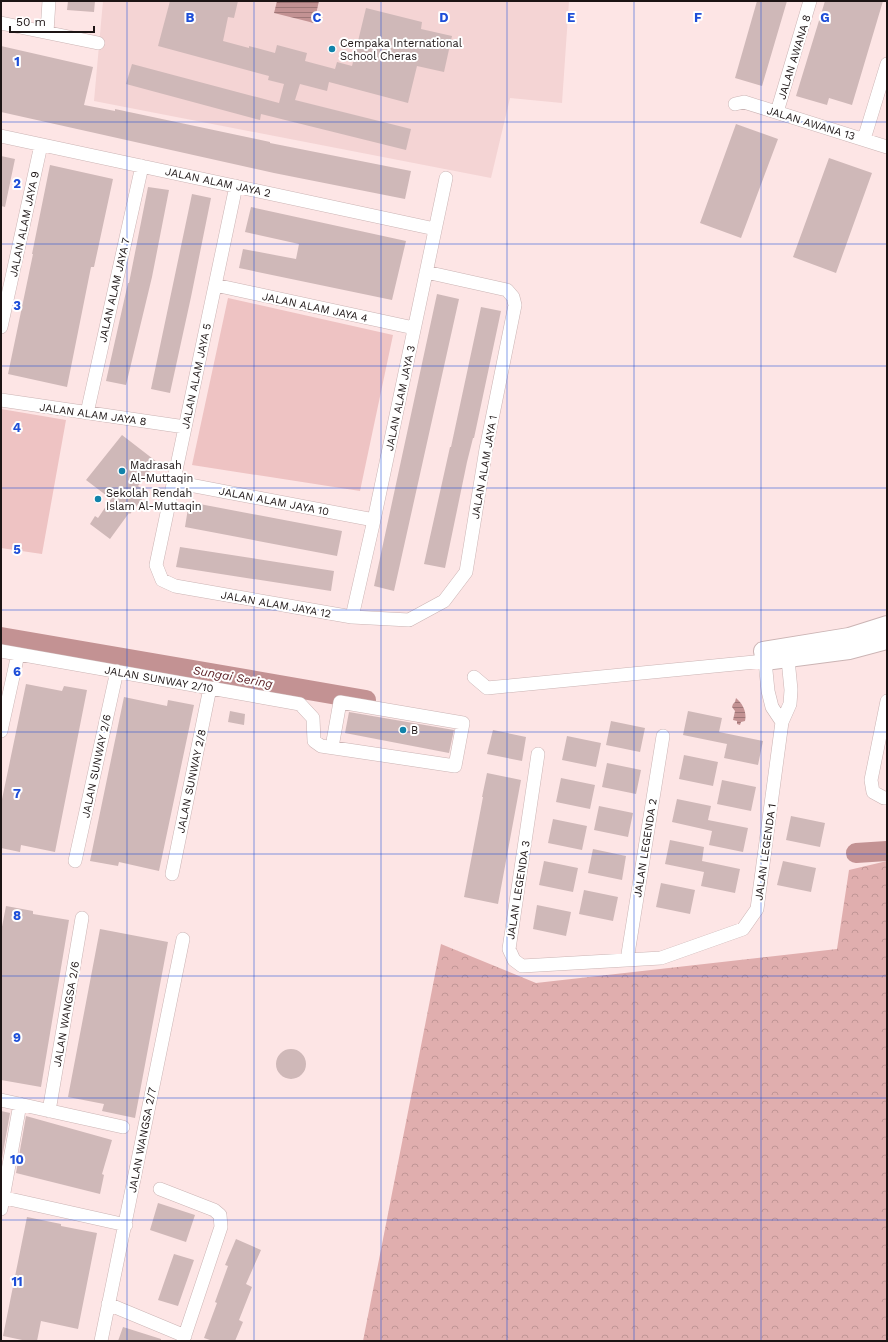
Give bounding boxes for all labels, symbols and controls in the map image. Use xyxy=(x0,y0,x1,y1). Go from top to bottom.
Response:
scale bar xyxy=(10,8,94,34)
text: B xyxy=(186,10,195,25)
text: C xyxy=(313,10,322,25)
text: D xyxy=(439,10,449,25)
text: E xyxy=(567,10,575,25)
text: F xyxy=(694,10,702,25)
text: G xyxy=(820,10,830,25)
street label: JALAN AWANA 8 xyxy=(775,13,814,101)
text: 50 m xyxy=(16,15,46,29)
place label: Cempaka International School Cheras xyxy=(340,37,463,63)
marker: Cempaka International School Cheras xyxy=(327,44,337,54)
text: 1 xyxy=(14,54,20,69)
street label: JALAN AWANA 13 xyxy=(765,104,857,143)
street label: JALAN ALAM JAYA 2 xyxy=(164,165,272,200)
street label: JALAN ALAM JAYA 9 xyxy=(7,170,42,278)
text: 2 xyxy=(13,176,21,191)
street label: JALAN ALAM JAYA 7 xyxy=(96,237,133,344)
street label: JALAN ALAM JAYA 4 xyxy=(261,290,369,325)
text: 3 xyxy=(13,298,21,313)
street label: JALAN ALAM JAYA 5 xyxy=(179,322,214,430)
street label: JALAN ALAM JAYA 3 xyxy=(383,344,418,452)
street label: JALAN ALAM JAYA 8 xyxy=(39,401,147,428)
street label: JALAN ALAM JAYA 1 xyxy=(469,414,500,520)
text: 4 xyxy=(13,420,22,435)
place label: Madrasah Al-Muttaqin xyxy=(130,459,193,485)
marker: Madrasah Al-Muttaqin xyxy=(117,466,127,476)
street label: JALAN ALAM JAYA 10 xyxy=(218,484,330,519)
place label: Sekolah Rendah Islam Al-Muttaqin xyxy=(106,487,202,513)
marker: Sekolah Rendah Islam Al-Muttaqin xyxy=(93,494,103,504)
text: 5 xyxy=(13,542,21,557)
street label: JALAN ALAM JAYA 12 xyxy=(220,588,332,621)
water label: Sungai Sering xyxy=(192,663,274,691)
text: 6 xyxy=(13,664,21,679)
street label: JALAN SUNWAY 2/10 xyxy=(103,664,215,696)
street label: JALAN SUNWAY 2/6 xyxy=(79,713,114,819)
place label: B xyxy=(411,724,418,737)
marker: B xyxy=(398,725,408,735)
street label: JALAN SUNWAY 2/8 xyxy=(174,728,209,834)
text: 7 xyxy=(13,786,21,801)
street label: JALAN LEGENDA 2 xyxy=(631,798,660,899)
street label: JALAN LEGENDA 1 xyxy=(752,803,779,901)
street label: JALAN LEGENDA 3 xyxy=(504,840,533,941)
text: 8 xyxy=(13,908,21,923)
street label: JALAN WANGSA 2/6 xyxy=(51,960,82,1068)
text: 9 xyxy=(13,1030,21,1045)
street label: JALAN WANGSA 2/7 xyxy=(126,1086,159,1194)
text: 10 xyxy=(10,1152,24,1167)
text: 11 xyxy=(11,1274,23,1289)

